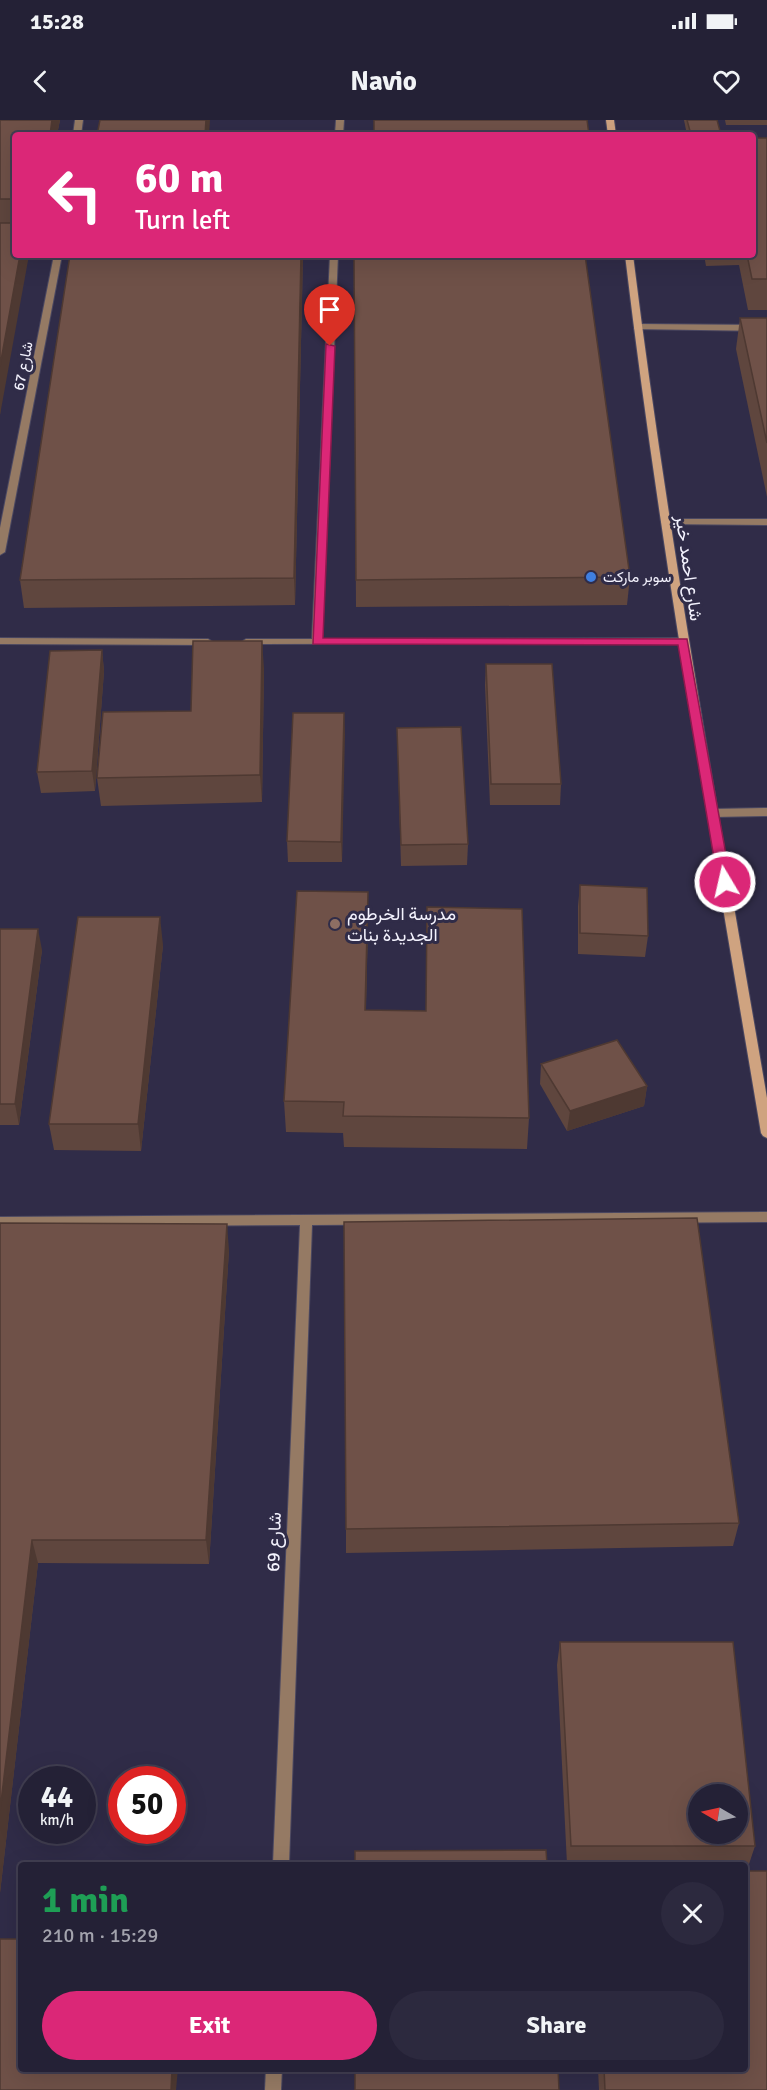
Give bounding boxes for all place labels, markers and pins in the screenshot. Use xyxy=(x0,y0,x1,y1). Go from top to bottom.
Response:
pin xyxy=(304,284,355,346)
place label: سوبر ماركت xyxy=(603,568,671,586)
marker: سوبر ماركت xyxy=(584,570,598,584)
place label: مدرسة الخرطوم الجديدة بنات xyxy=(347,903,456,946)
marker: مدرسة الخرطوم الجديدة بنات xyxy=(328,917,342,931)

